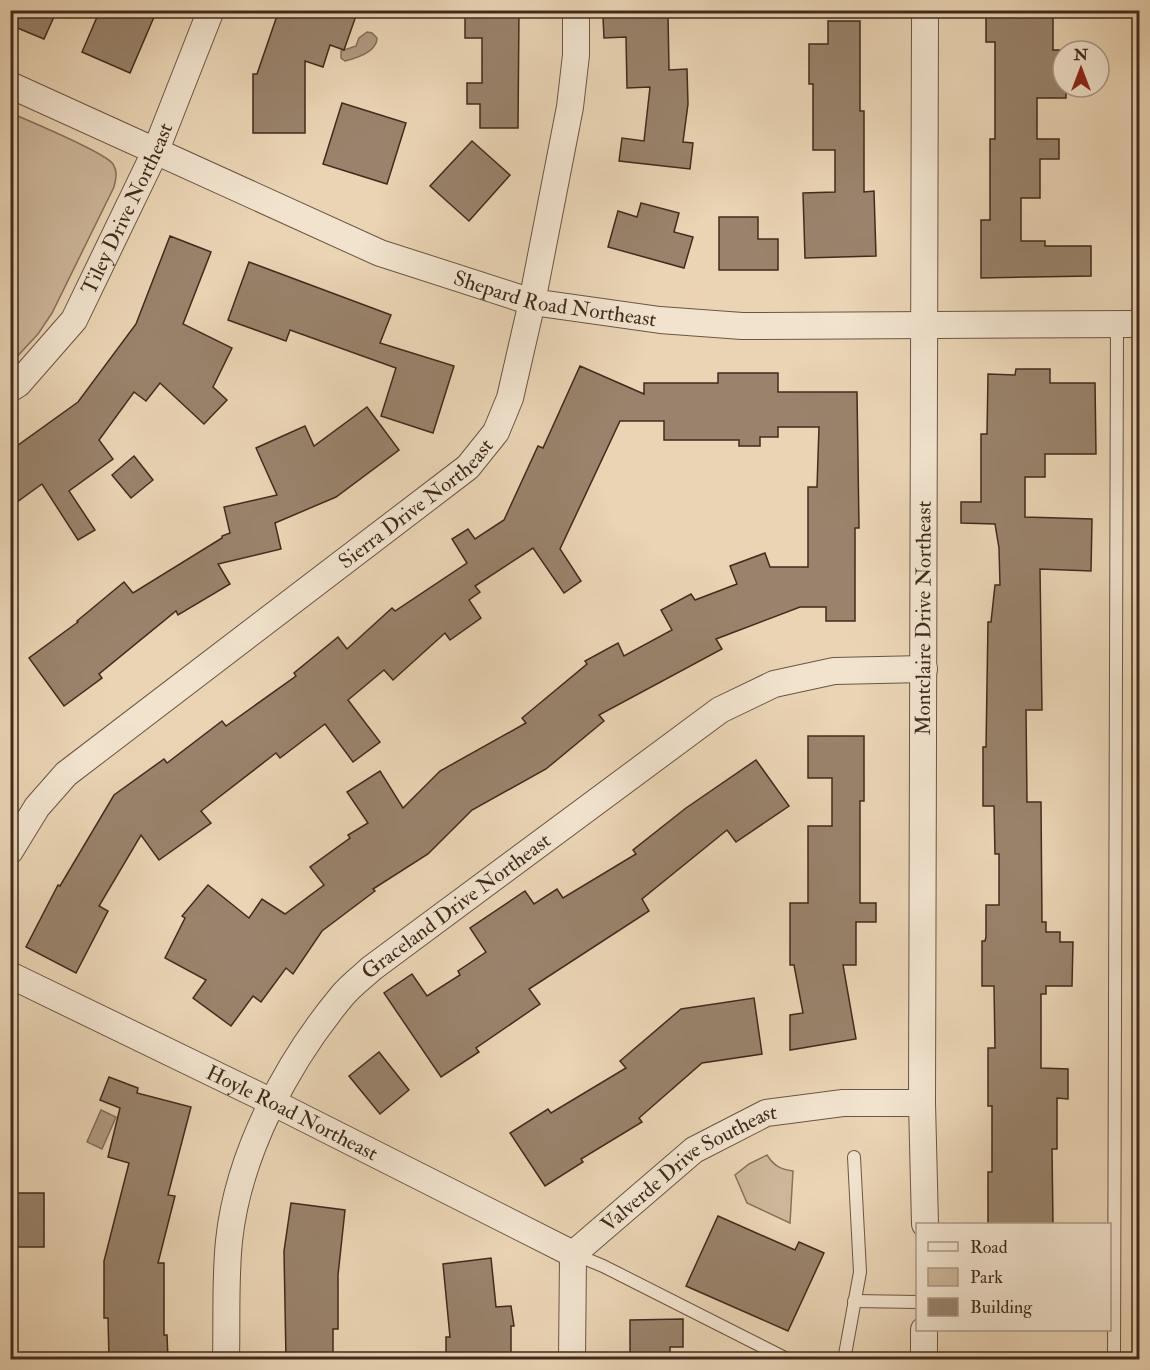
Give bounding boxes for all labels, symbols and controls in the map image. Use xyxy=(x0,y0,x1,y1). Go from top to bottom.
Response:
north arrow xyxy=(1051,39,1111,99)
text: N xyxy=(1073,45,1089,65)
street label: Tiley Drive Northeast xyxy=(75,119,179,299)
street label: Shepard Road Northeast xyxy=(450,264,658,333)
street label: Sierra Drive Northeast xyxy=(333,433,499,575)
street label: Montclaire Drive Northeast xyxy=(910,500,937,735)
street label: Graceland Drive Northeast xyxy=(356,827,556,985)
street label: Hoyle Road Northeast xyxy=(202,1059,383,1167)
street label: Valverde Drive Southeast xyxy=(595,1098,779,1238)
legend xyxy=(916,1223,1111,1331)
text: Road xyxy=(970,1236,1008,1259)
text: Park xyxy=(970,1266,1003,1289)
text: Building xyxy=(970,1296,1033,1319)

